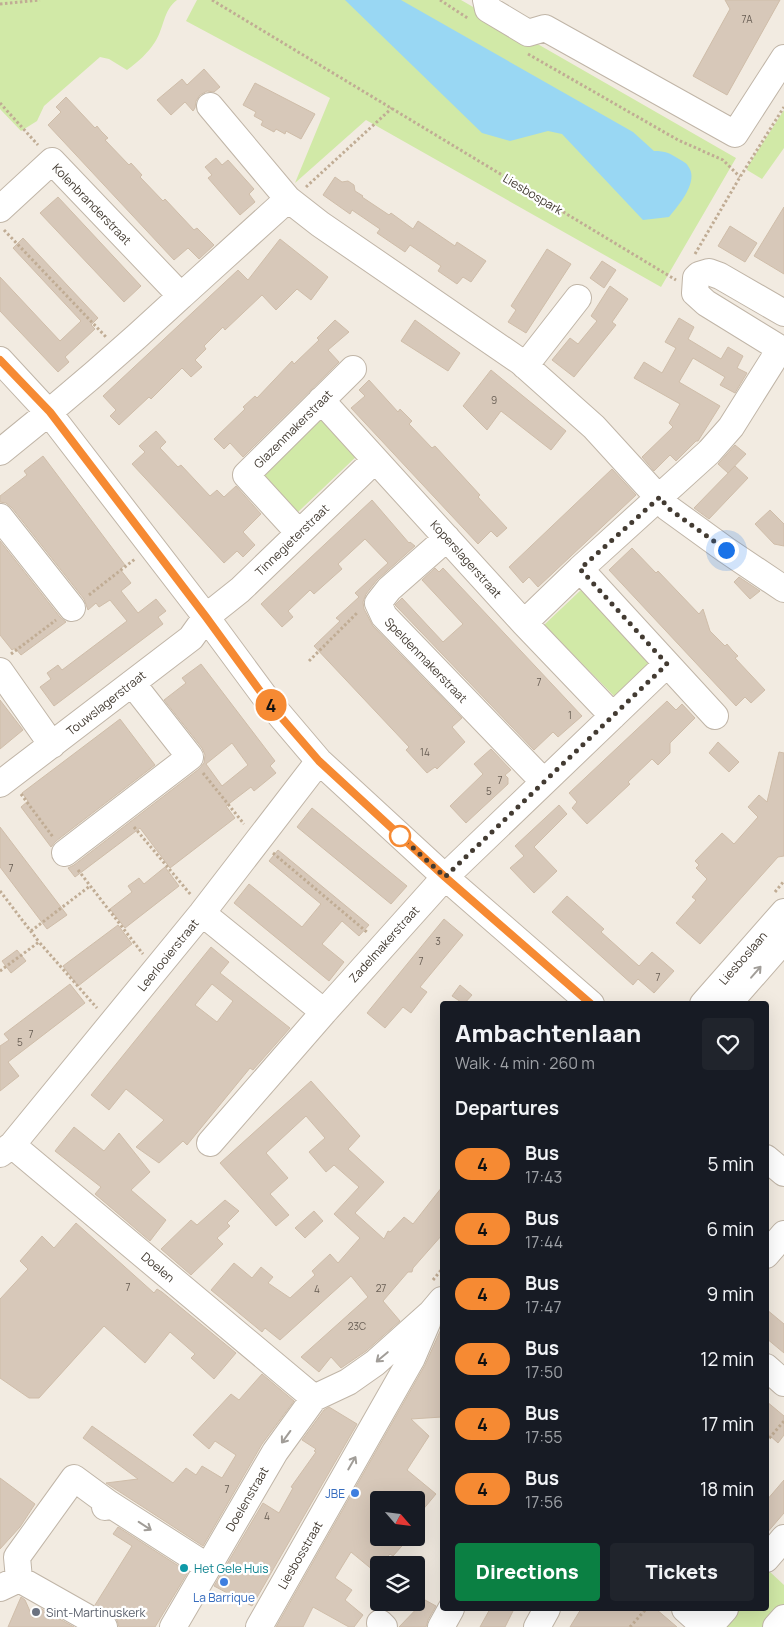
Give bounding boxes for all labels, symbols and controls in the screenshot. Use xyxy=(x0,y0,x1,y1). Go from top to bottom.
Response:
house number: 7A xyxy=(742,12,753,26)
street label: Kolenbranderstraat xyxy=(49,160,135,249)
street label: Liesbospark xyxy=(500,170,567,219)
street label: Glazenmakerstraat xyxy=(250,386,336,472)
house number: 9 xyxy=(491,393,497,407)
street label: Tinnegieterstraat xyxy=(251,500,333,580)
street label: Koperslagerstraat xyxy=(426,516,506,602)
your location xyxy=(714,538,739,563)
street label: Speldenmakerstraat xyxy=(381,614,471,707)
street label: Touwslagerstraat xyxy=(63,666,149,739)
house number: 7 xyxy=(536,675,542,689)
line badge: 4 xyxy=(255,689,287,721)
text: 4 xyxy=(266,693,276,717)
house number: 1 xyxy=(568,708,572,722)
house number: 14 xyxy=(420,745,430,759)
house number: 7 xyxy=(497,773,503,787)
house number: 5 xyxy=(486,784,492,798)
unlabelled marker xyxy=(389,825,411,847)
house number: 7 xyxy=(8,861,14,875)
street label: Zadelmakerstraat xyxy=(345,902,423,986)
street label: Leerlooierstraat xyxy=(133,915,203,995)
street label: Liesboslaan xyxy=(715,928,771,988)
house number: 3 xyxy=(435,934,441,948)
house number: 7 xyxy=(418,954,424,968)
one-way arrow xyxy=(750,966,762,979)
house number: 7 xyxy=(655,970,661,984)
text: Ambachtenlaan xyxy=(455,1016,641,1049)
button: heart xyxy=(702,1018,754,1070)
house number: 7 xyxy=(28,1027,34,1041)
house number: 5 xyxy=(17,1035,23,1049)
text: Walk · 4 min · 260 m xyxy=(455,1052,595,1074)
text: Departures xyxy=(455,1095,559,1121)
text: Bus xyxy=(525,1140,559,1166)
text: 5 min xyxy=(707,1151,754,1177)
text: 4 xyxy=(477,1152,488,1176)
text: 17:43 xyxy=(525,1166,562,1188)
text: Bus xyxy=(525,1205,559,1231)
text: 6 min xyxy=(707,1216,754,1242)
text: 4 xyxy=(477,1217,488,1241)
text: 17:44 xyxy=(525,1231,563,1253)
street label: Doelen xyxy=(138,1248,178,1286)
text: Bus xyxy=(525,1270,559,1296)
house number: 7 xyxy=(125,1280,131,1294)
house number: 27 xyxy=(376,1281,386,1295)
text: 9 min xyxy=(707,1281,754,1307)
house number: 4 xyxy=(314,1282,320,1296)
text: 4 xyxy=(477,1282,488,1306)
text: 17:47 xyxy=(525,1296,562,1318)
house number: 23C xyxy=(348,1319,366,1333)
text: Bus xyxy=(525,1335,559,1361)
text: 12 min xyxy=(700,1346,754,1372)
text: 4 xyxy=(477,1347,488,1371)
one-way arrow xyxy=(375,1352,388,1363)
text: 17:50 xyxy=(525,1361,563,1383)
text: Bus xyxy=(525,1400,559,1426)
text: 17 min xyxy=(701,1411,754,1437)
text: 4 xyxy=(477,1412,488,1436)
text: 17:55 xyxy=(525,1426,563,1448)
one-way arrow xyxy=(280,1430,291,1443)
one-way arrow xyxy=(348,1456,358,1470)
street label: Doelenstraat xyxy=(222,1463,273,1535)
text: Bus xyxy=(525,1465,559,1491)
text: 18 min xyxy=(700,1476,754,1502)
text: 4 xyxy=(477,1477,488,1501)
house number: 7 xyxy=(224,1482,230,1496)
place label: JBE xyxy=(325,1485,345,1502)
marker: JBE xyxy=(349,1487,361,1499)
north arrow xyxy=(370,1491,425,1546)
map controls xyxy=(370,1491,425,1611)
text: 17:56 xyxy=(525,1491,563,1513)
house number: 4 xyxy=(264,1509,270,1523)
street label: Liesbosstraat xyxy=(274,1518,326,1592)
one-way arrow xyxy=(137,1522,151,1532)
button: Directions xyxy=(455,1543,600,1601)
button: Tickets xyxy=(610,1543,754,1601)
button: layers xyxy=(370,1556,425,1611)
place label: Het Gele Huis xyxy=(194,1560,269,1577)
marker: Het Gele Huis xyxy=(178,1562,190,1574)
marker: La Barrique xyxy=(218,1576,230,1588)
place label: La Barrique xyxy=(193,1589,255,1606)
place label: Sint-Martinuskerk xyxy=(46,1604,147,1621)
marker: Sint-Martinuskerk xyxy=(30,1606,42,1618)

